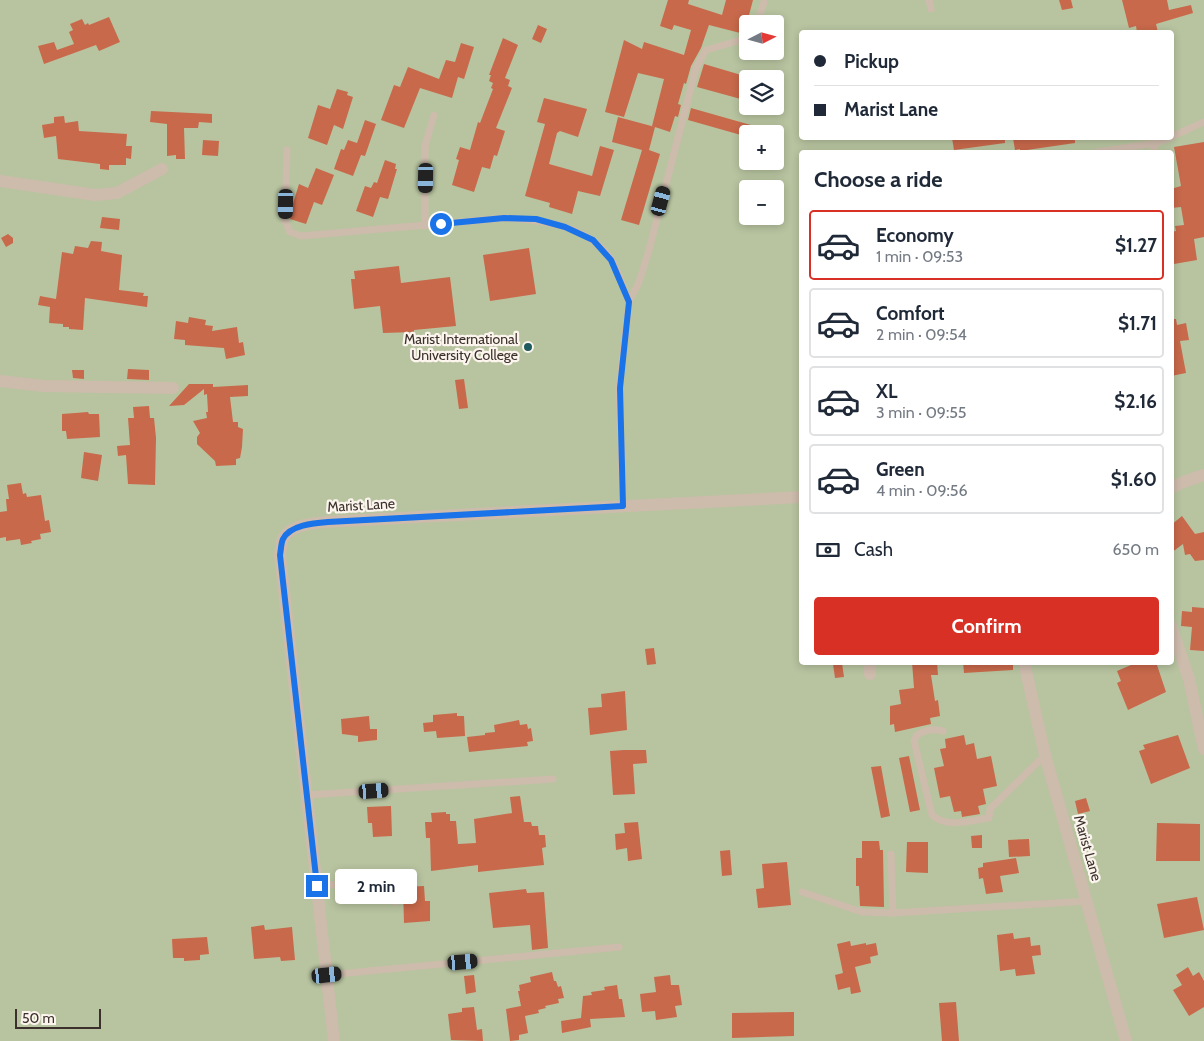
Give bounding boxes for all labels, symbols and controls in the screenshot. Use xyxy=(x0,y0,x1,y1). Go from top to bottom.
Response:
north arrow xyxy=(739,15,784,60)
map controls xyxy=(739,15,784,225)
text: Pickup xyxy=(844,50,899,73)
button: layers xyxy=(739,70,784,115)
text: Marist Lane xyxy=(844,98,938,121)
button: + xyxy=(739,125,784,170)
car xyxy=(418,163,433,193)
text: Choose a ride xyxy=(814,166,943,193)
button: − xyxy=(739,180,784,225)
car xyxy=(649,185,672,217)
car xyxy=(278,189,293,219)
route start xyxy=(430,213,452,235)
icon: car xyxy=(816,223,861,268)
text: Economy xyxy=(876,224,954,247)
text: $1.27 xyxy=(1115,234,1157,257)
text: 1 min · 09:53 xyxy=(876,247,963,266)
icon: car xyxy=(816,301,861,346)
text: Comfort xyxy=(876,302,945,325)
text: $1.71 xyxy=(1118,312,1157,335)
text: 2 min · 09:54 xyxy=(876,325,967,344)
place label: Marist International University College xyxy=(404,330,519,364)
marker: Marist International University College xyxy=(522,341,534,353)
icon: car xyxy=(816,379,861,424)
text: XL xyxy=(876,380,897,403)
text: $2.16 xyxy=(1114,390,1157,413)
text: 3 min · 09:55 xyxy=(876,403,967,422)
icon: car xyxy=(816,457,861,502)
text: Green xyxy=(876,458,925,481)
text: $1.60 xyxy=(1111,468,1157,491)
text: 4 min · 09:56 xyxy=(876,481,968,500)
street label: Marist Lane xyxy=(327,494,395,516)
icon: cash xyxy=(814,536,842,564)
text: Cash xyxy=(854,538,893,561)
text: 650 m xyxy=(1112,540,1159,559)
button: Confirm xyxy=(814,597,1159,655)
car xyxy=(358,782,389,800)
street label: Marist Lane xyxy=(1070,813,1106,883)
callout: 2 min xyxy=(334,868,417,904)
route end xyxy=(306,875,328,897)
text: 2 min xyxy=(357,877,395,896)
car xyxy=(447,953,478,971)
car xyxy=(311,966,342,984)
scale bar xyxy=(15,1006,101,1029)
text: 50 m xyxy=(22,1009,55,1027)

